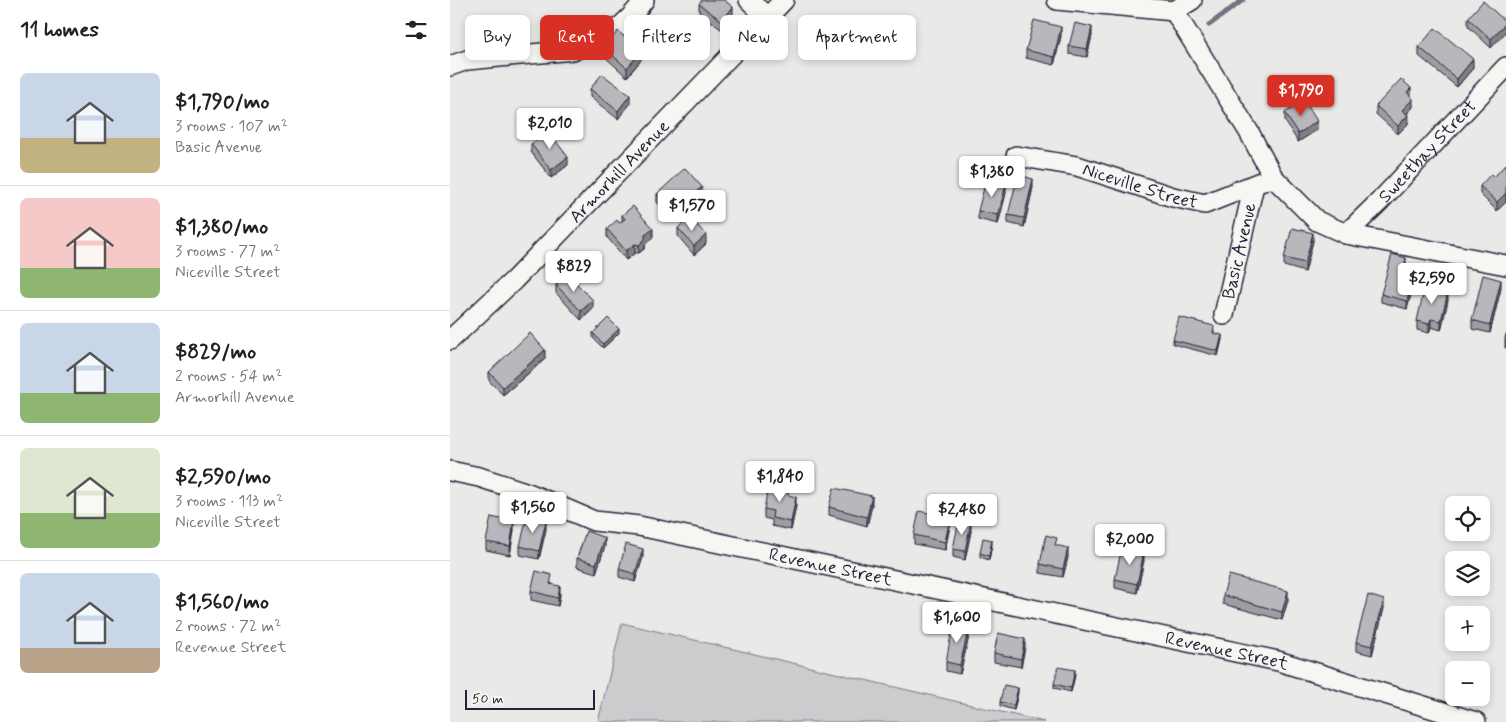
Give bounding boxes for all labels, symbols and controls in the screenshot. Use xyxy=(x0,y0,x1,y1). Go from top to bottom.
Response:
chip: Buy xyxy=(465,15,530,60)
chip: Rent xyxy=(540,15,614,60)
chip: Filters xyxy=(624,15,710,60)
chip: New xyxy=(720,15,788,60)
chip: Apartment xyxy=(798,15,916,60)
text: 11 homes xyxy=(20,16,99,44)
icon: filters xyxy=(402,16,430,44)
pin: $1,790 xyxy=(1260,74,1342,117)
text: $1,790 xyxy=(1278,80,1324,101)
text: $1,790/mo xyxy=(175,88,269,116)
icon: home xyxy=(60,93,120,153)
street label: Sweetbay Street xyxy=(1373,95,1482,209)
pin: $2,010 xyxy=(509,108,591,150)
text: $2,010 xyxy=(527,113,573,134)
street label: Armorhill Avenue xyxy=(564,115,675,229)
text: 3 rooms · 107 m² xyxy=(175,116,288,137)
text: Basic Avenue xyxy=(175,137,262,158)
pin: $1,380 xyxy=(951,156,1033,198)
street label: Niceville Street xyxy=(1079,158,1200,215)
text: $1,380 xyxy=(970,161,1014,182)
pin: $1,570 xyxy=(651,190,733,232)
text: $1,570 xyxy=(669,195,715,216)
street label: Basic Avenue xyxy=(1217,200,1263,302)
text: $1,380/mo xyxy=(175,213,268,241)
icon: home xyxy=(60,218,120,278)
text: 3 rooms · 77 m² xyxy=(175,241,280,262)
pin: $829 xyxy=(544,250,604,293)
text: $829 xyxy=(556,256,592,277)
text: Niceville Street xyxy=(175,262,281,283)
pin: $2,590 xyxy=(1391,262,1473,305)
text: $2,590 xyxy=(1409,268,1455,289)
text: $829/mo xyxy=(175,338,256,366)
icon: home xyxy=(60,343,120,403)
text: 2 rooms · 54 m² xyxy=(175,366,282,387)
text: Armorhill Avenue xyxy=(175,387,295,408)
pin: $1,840 xyxy=(739,460,821,503)
text: $2,590/mo xyxy=(175,463,271,491)
text: $1,840 xyxy=(756,466,804,487)
icon: home xyxy=(60,468,120,528)
text: 3 rooms · 113 m² xyxy=(175,491,283,512)
pin: $1,560 xyxy=(492,492,574,534)
pin: $2,480 xyxy=(921,494,1003,536)
map controls xyxy=(1445,496,1490,706)
button: locate xyxy=(1445,496,1490,541)
text: $1,560 xyxy=(510,497,556,518)
text: $2,480 xyxy=(938,499,986,520)
text: Niceville Street xyxy=(175,512,281,533)
pin: $2,000 xyxy=(1089,524,1171,566)
text: $2,000 xyxy=(1106,529,1154,550)
street label: Revenue Street xyxy=(767,543,895,592)
button: layers xyxy=(1445,551,1490,596)
text: $1,560/mo xyxy=(175,588,269,616)
icon: home xyxy=(60,593,120,653)
pin: $1,600 xyxy=(916,602,998,644)
button: + xyxy=(1445,606,1490,651)
text: $1,600 xyxy=(933,607,981,628)
text: 2 rooms · 72 m² xyxy=(175,616,281,637)
street label: Revenue Street xyxy=(1163,626,1292,677)
text: Revenue Street xyxy=(175,637,287,658)
button: − xyxy=(1445,661,1490,706)
scale bar xyxy=(465,687,595,710)
text: 50 m xyxy=(472,690,503,708)

